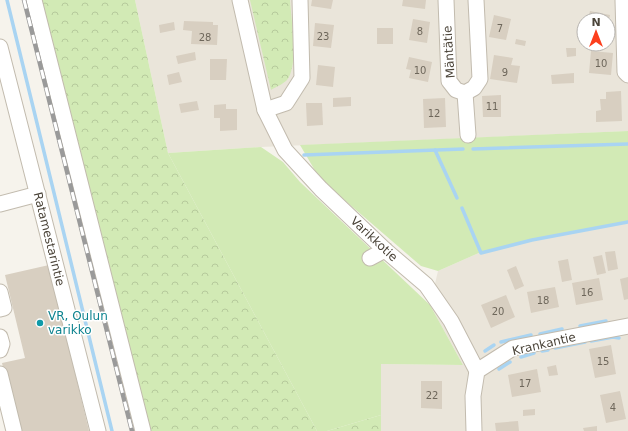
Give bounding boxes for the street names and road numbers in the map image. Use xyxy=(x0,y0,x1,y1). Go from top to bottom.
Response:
street label: Mäntätie xyxy=(440,25,458,79)
street label: Ratamestarintie xyxy=(31,191,67,287)
street label: Varikkotie xyxy=(348,214,400,264)
street label: Krankantie xyxy=(511,330,577,358)

